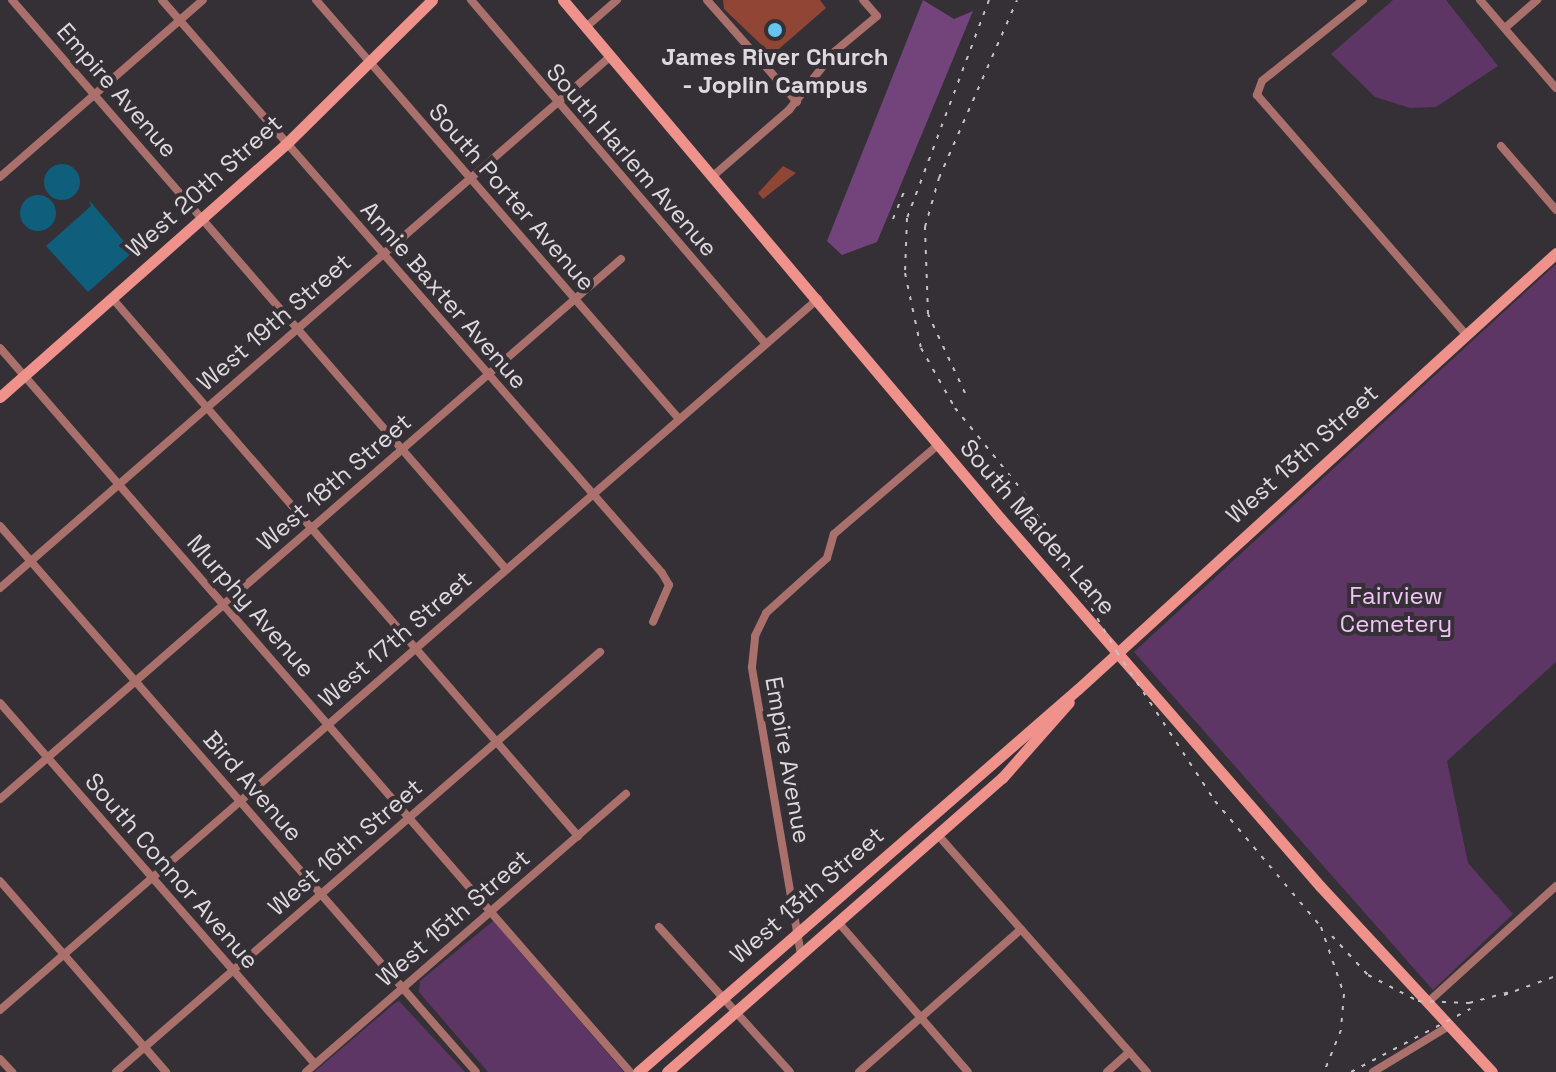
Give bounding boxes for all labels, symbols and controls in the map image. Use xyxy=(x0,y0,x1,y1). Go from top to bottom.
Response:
street label: Empire Avenue xyxy=(51,17,183,163)
marker: James River Church - Joplin Campus xyxy=(766,21,784,39)
place label: James River Church - Joplin Campus xyxy=(661,43,889,99)
street label: South Harlem Avenue xyxy=(540,58,724,262)
street label: South Porter Avenue xyxy=(423,97,601,297)
street label: West 20th Street xyxy=(120,109,288,263)
street label: Annie Baxter Avenue xyxy=(355,195,533,395)
street label: West 19th Street xyxy=(191,247,357,397)
street label: West 13th Street xyxy=(1220,378,1384,530)
street label: West 18th Street xyxy=(251,407,417,557)
street label: South Maiden Lane xyxy=(954,433,1122,621)
street label: Murphy Avenue xyxy=(181,529,321,683)
street label: West 17th Street xyxy=(313,565,477,713)
park label: Fairview Cemetery xyxy=(1340,582,1452,638)
street label: Empire Avenue xyxy=(759,674,817,846)
street label: Bird Avenue xyxy=(197,725,309,847)
street label: South Connor Avenue xyxy=(79,767,265,975)
street label: West 16th Street xyxy=(262,772,428,922)
street label: West 13th Street xyxy=(724,820,890,970)
street label: West 15th Street xyxy=(370,843,536,993)

